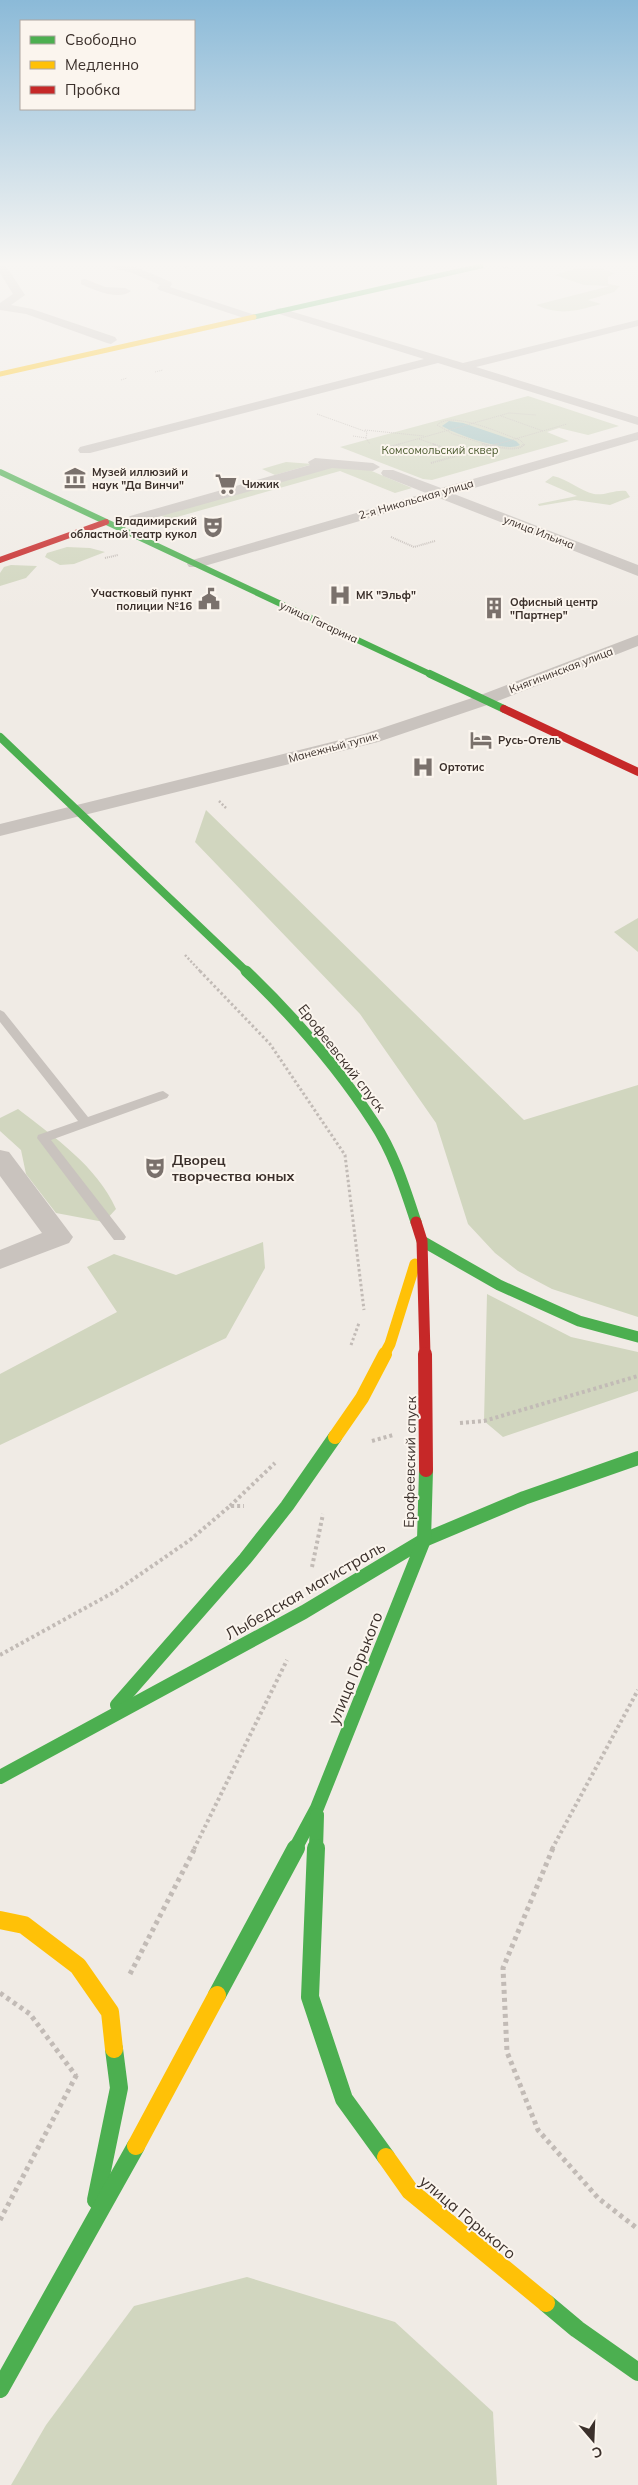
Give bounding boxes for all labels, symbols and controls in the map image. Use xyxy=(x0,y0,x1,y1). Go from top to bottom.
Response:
legend xyxy=(20,20,195,110)
text: Свободно xyxy=(65,30,137,49)
text: Медленно xyxy=(65,55,139,74)
text: Пробка xyxy=(65,80,120,99)
park label: Комсомольский сквер xyxy=(382,443,499,457)
museum icon: Музей иллюзий и наук "Да Винчи" xyxy=(62,465,88,491)
place label: Музей иллюзий и наук "Да Винчи" xyxy=(92,465,188,492)
supermarket icon: Чижик xyxy=(213,471,239,497)
street label: 2-я Никольская улица xyxy=(357,476,475,522)
place label: Чижик xyxy=(242,477,280,491)
street label: улица Ильича xyxy=(501,512,577,552)
place label: Владимирский областной театр кукол xyxy=(70,514,197,541)
theatre icon: Владимирский областной театр кукол xyxy=(200,514,226,540)
hospital icon: МК "Эльф" xyxy=(327,582,353,608)
place label: Участковый пункт полиции №16 xyxy=(90,586,193,613)
public building icon: Участковый пункт полиции №16 xyxy=(196,586,222,612)
place label: МК "Эльф" xyxy=(356,588,416,602)
building icon: Офисный центр "Партнер" xyxy=(481,595,507,621)
place label: Офисный центр "Партнер" xyxy=(510,595,598,622)
street label: улица Гагарина xyxy=(278,598,360,646)
street label: Княгининская улица xyxy=(507,644,615,696)
hotel icon: Русь-Отель xyxy=(468,727,494,753)
street label: Манежный тупик xyxy=(287,728,379,766)
place label: Русь-Отель xyxy=(498,733,561,747)
hospital icon: Ортотис xyxy=(410,754,436,780)
place label: Ортотис xyxy=(439,760,485,774)
street label: Ерофеевский спуск xyxy=(294,1000,390,1116)
place label: Дворец творчества юных xyxy=(172,1151,295,1185)
theatre icon: Дворец творчества юных xyxy=(142,1155,168,1181)
street label: Ерофеевский спуск xyxy=(400,1395,420,1528)
street label: Лыбедская магистраль xyxy=(221,1536,389,1644)
street label: улица Горького xyxy=(323,1609,387,1727)
street label: улица Горького xyxy=(416,2171,520,2263)
north arrow xyxy=(568,2415,618,2465)
text: С xyxy=(590,2442,605,2462)

